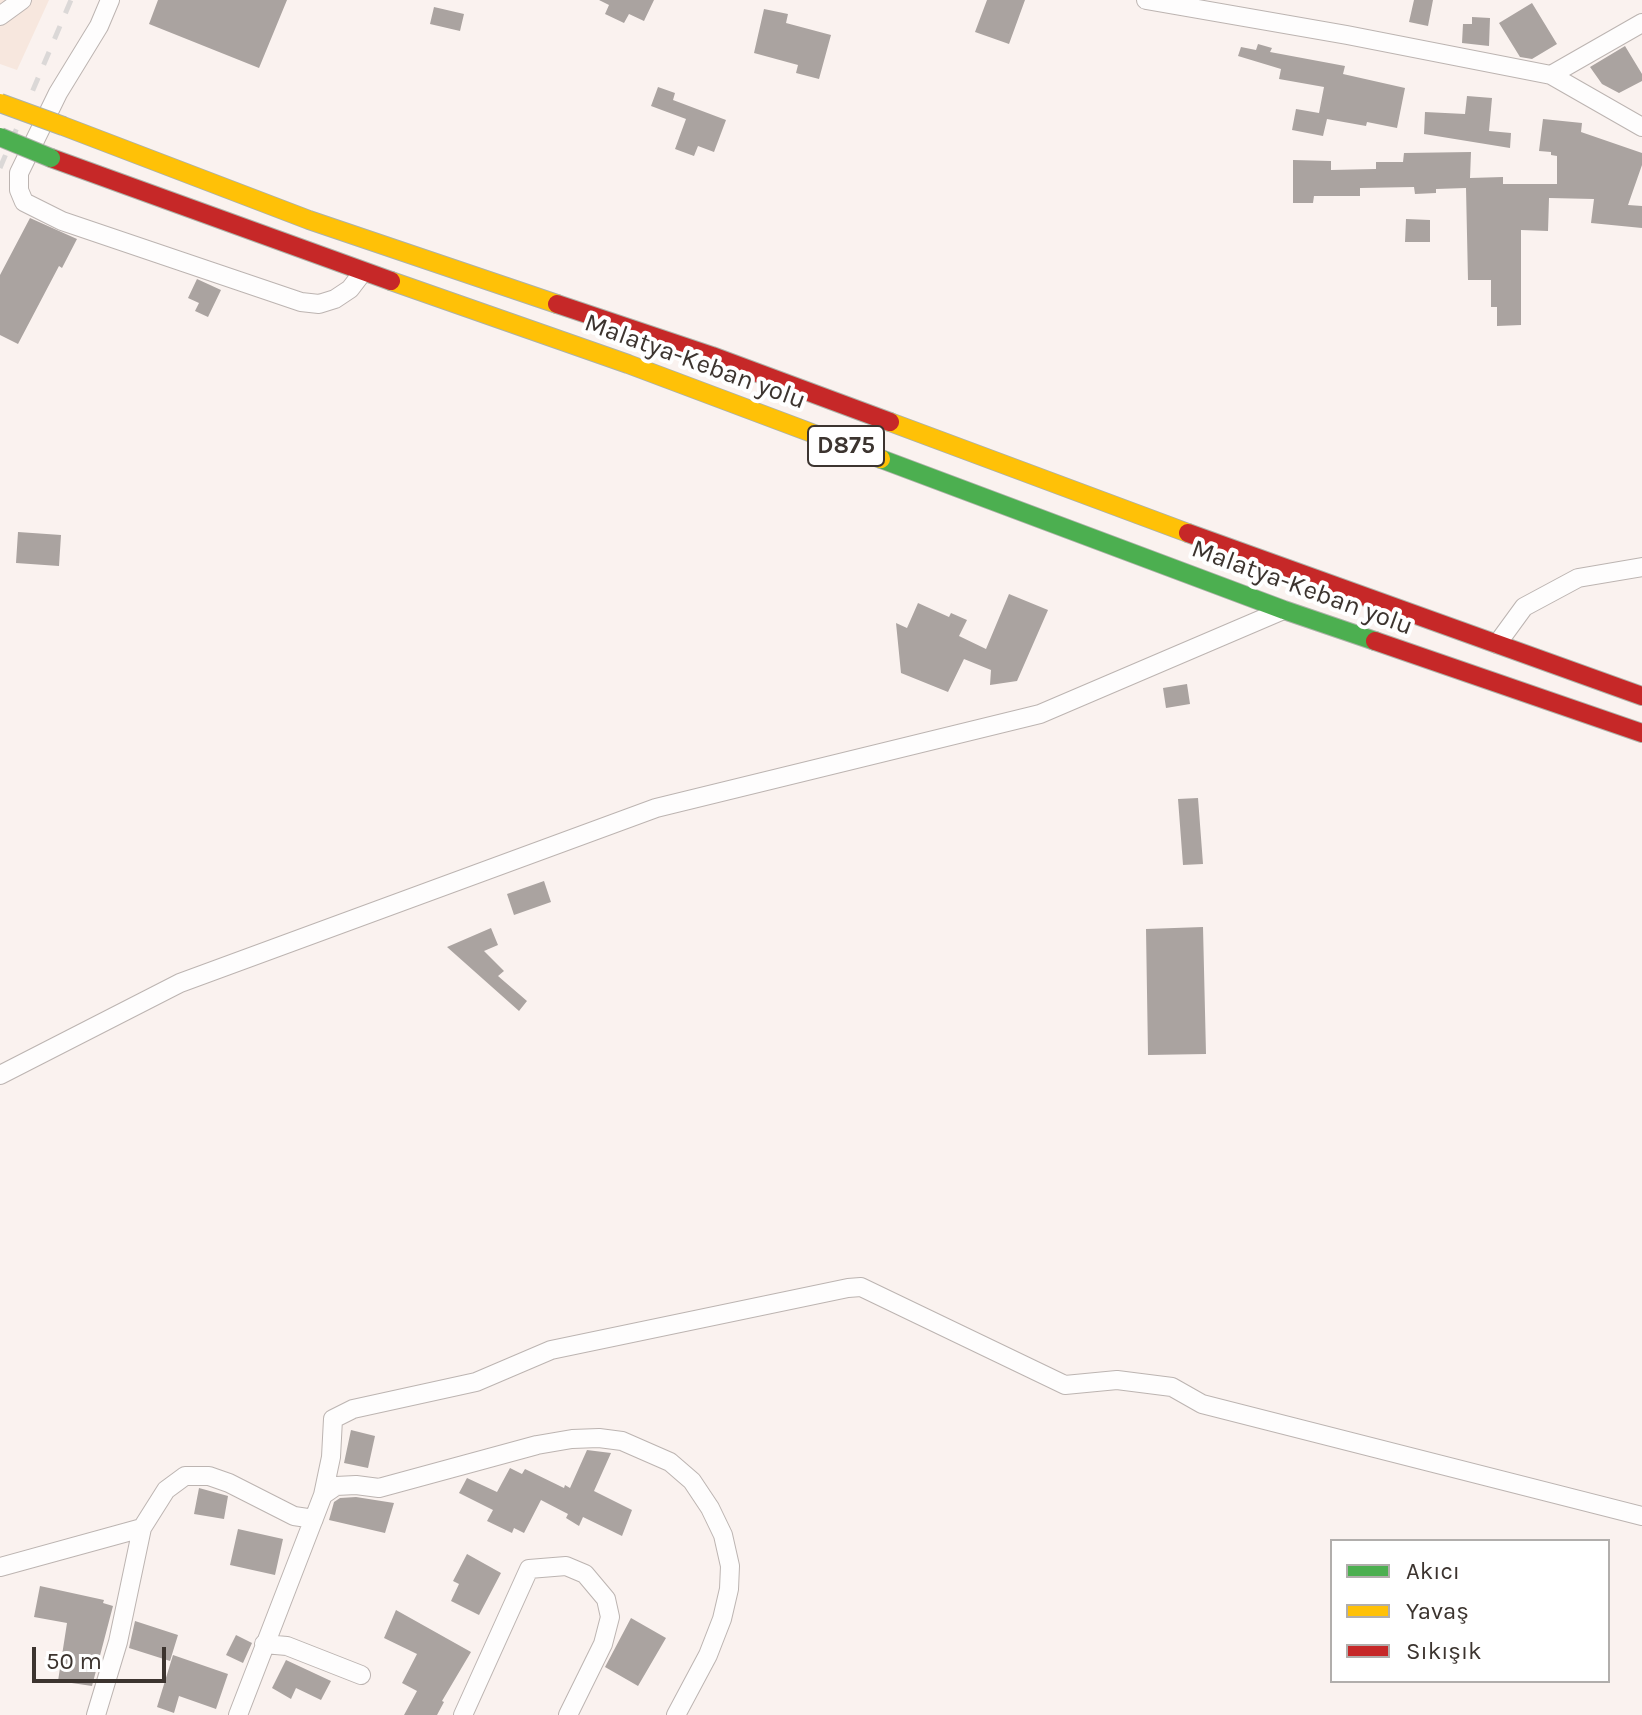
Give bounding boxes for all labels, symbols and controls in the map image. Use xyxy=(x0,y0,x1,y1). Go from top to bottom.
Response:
street label: Malatya-Keban yolu xyxy=(580,307,810,417)
road number: D875 xyxy=(808,426,884,466)
street label: Malatya-Keban yolu xyxy=(1187,533,1417,643)
legend xyxy=(1330,1539,1610,1683)
text: Akıcı xyxy=(1406,1557,1460,1585)
text: Yavaş xyxy=(1406,1597,1469,1625)
scale bar xyxy=(36,1631,170,1681)
text: Sıkışık xyxy=(1406,1637,1482,1665)
text: 50 m xyxy=(46,1647,102,1675)

